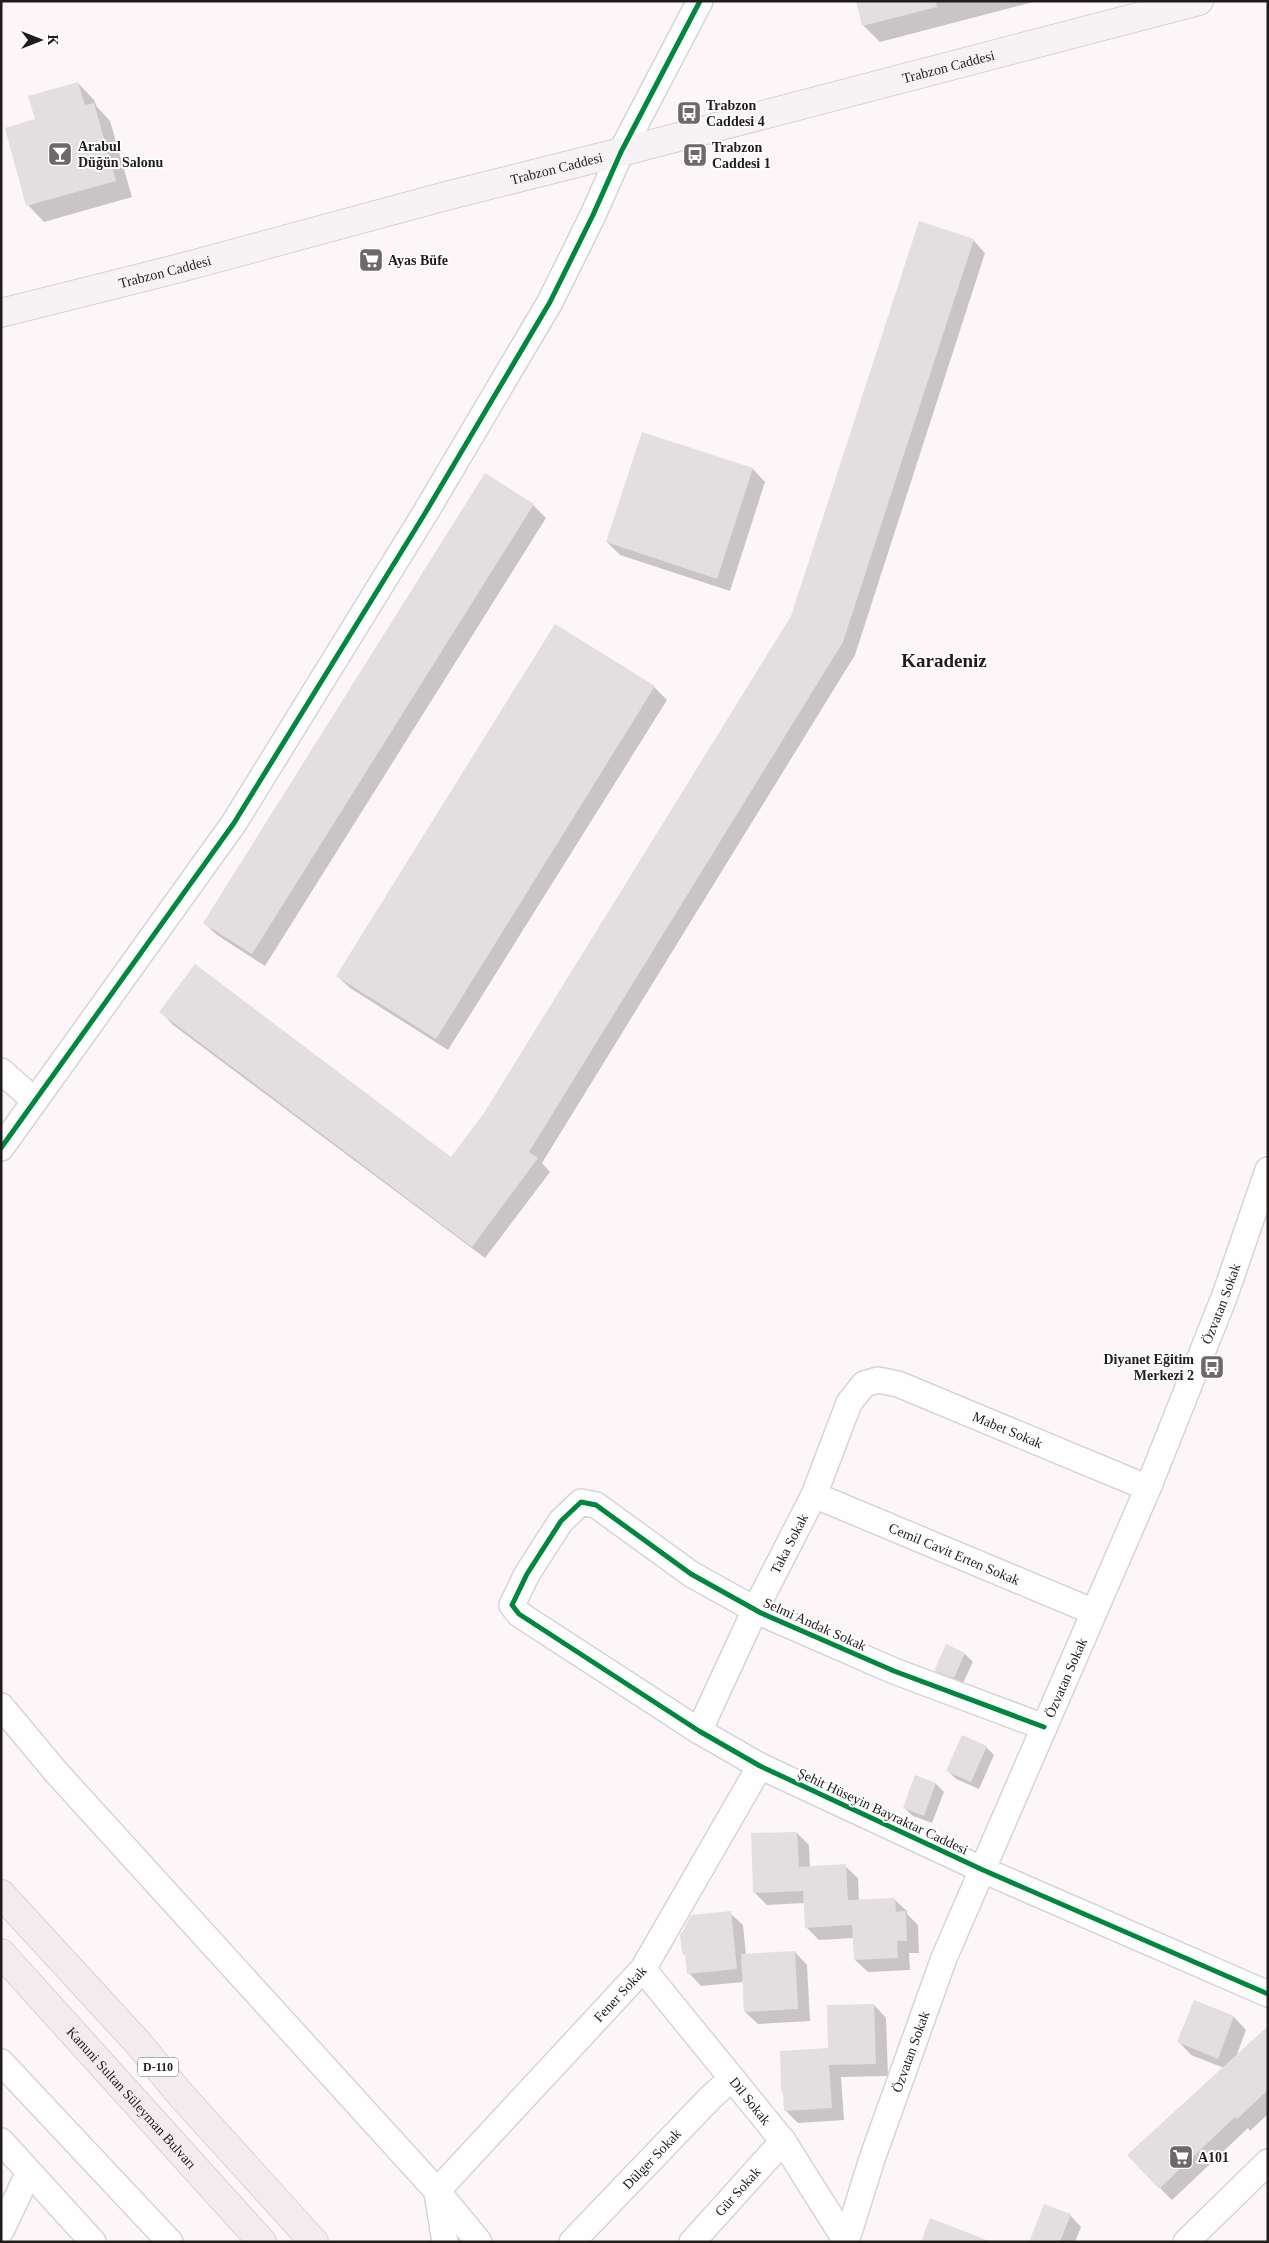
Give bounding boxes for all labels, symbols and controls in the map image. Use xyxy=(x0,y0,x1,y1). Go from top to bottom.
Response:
north arrow xyxy=(15,15,65,65)
text: K xyxy=(45,35,60,46)
street label: Trabzon Caddesi xyxy=(901,48,996,86)
place label: Trabzon Caddesi 4 xyxy=(706,98,765,129)
bus stop icon: Trabzon Caddesi 4 xyxy=(676,100,702,126)
place label: Arabul Düğün Salonu xyxy=(78,139,163,170)
place label: Trabzon Caddesi 1 xyxy=(712,140,771,171)
bar icon: Arabul Düğün Salonu xyxy=(47,141,73,167)
bus stop icon: Trabzon Caddesi 1 xyxy=(682,142,708,168)
street label: Trabzon Caddesi xyxy=(509,150,604,188)
supermarket icon: Ayas Büfe xyxy=(358,247,384,273)
street label: Trabzon Caddesi xyxy=(117,253,213,291)
place label: Ayas Büfe xyxy=(388,253,448,268)
district label: Karadeniz xyxy=(901,650,987,671)
street label: Özvatan Sokak xyxy=(1198,1262,1243,1346)
place label: Diyanet Eğitim Merkezi 2 xyxy=(1103,1352,1194,1383)
bus stop icon: Diyanet Eğitim Merkezi 2 xyxy=(1199,1354,1225,1380)
street label: Mabet Sokak xyxy=(970,1409,1045,1451)
street label: Taka Sokak xyxy=(768,1511,811,1576)
street label: Cemil Cavit Erten Sokak xyxy=(886,1520,1022,1588)
street label: Selmi Andak Sokak xyxy=(761,1595,869,1654)
street label: Özvatan Sokak xyxy=(1041,1636,1090,1720)
street label: Şehit Hüseyin Bayraktar Caddesi xyxy=(795,1765,970,1858)
street label: Fener Sokak xyxy=(591,1963,650,2025)
street label: Özvatan Sokak xyxy=(889,2009,932,2094)
street label: Kanuni Sultan Süleyman Bulvarı xyxy=(64,2024,199,2172)
road number: D-110 xyxy=(138,2058,178,2076)
street label: Dil Sokak xyxy=(726,2075,774,2128)
street label: Dülger Sokak xyxy=(620,2126,684,2192)
supermarket icon: A101 xyxy=(1168,2144,1194,2170)
place label: A101 xyxy=(1198,2150,1229,2165)
street label: Gür Sokak xyxy=(712,2164,764,2219)

